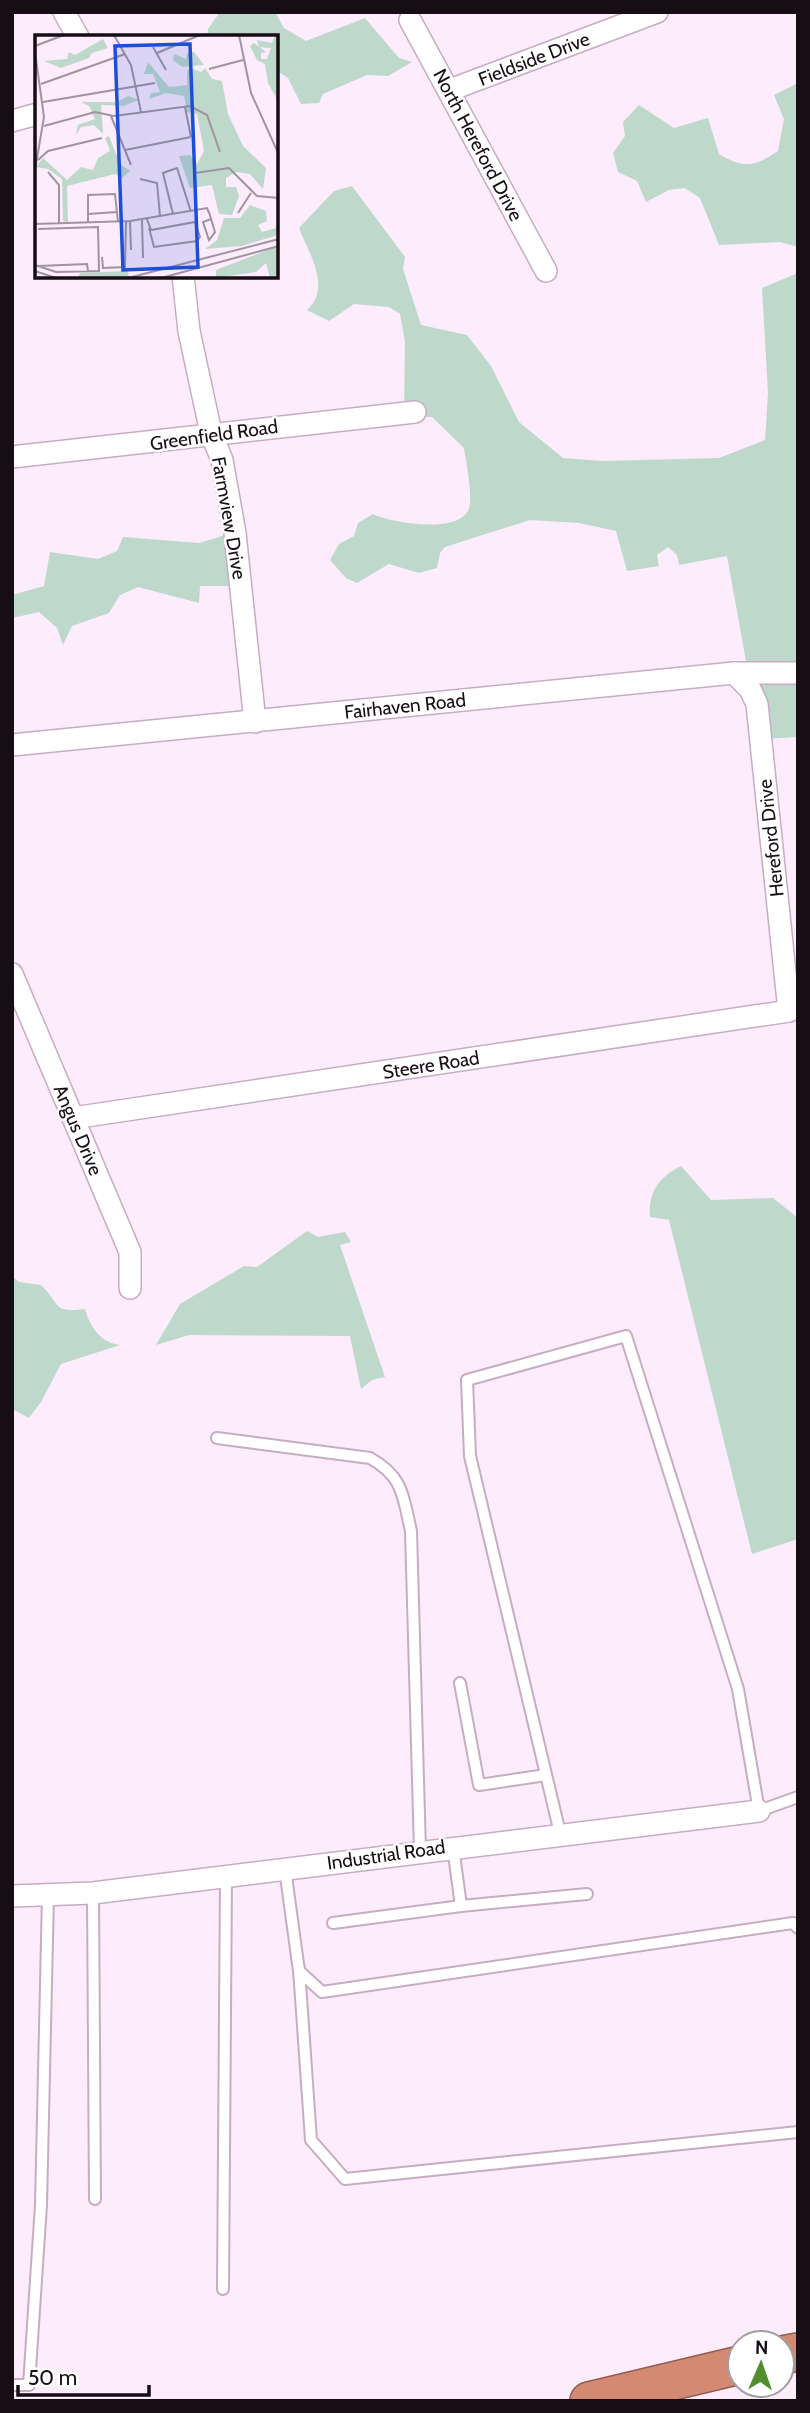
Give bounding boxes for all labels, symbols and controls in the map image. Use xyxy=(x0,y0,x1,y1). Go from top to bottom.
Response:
street label: Fieldside Drive xyxy=(475,27,593,91)
inset map xyxy=(35,35,278,278)
street label: North Hereford Drive xyxy=(428,65,528,225)
street label: Greenfield Road xyxy=(149,415,279,455)
street label: Farmview Drive xyxy=(207,455,251,581)
street label: Fairhaven Road xyxy=(343,688,467,724)
street label: Hereford Drive xyxy=(753,778,789,898)
street label: Steere Road xyxy=(381,1046,481,1084)
street label: Angus Drive xyxy=(49,1081,108,1179)
street label: Industrial Road xyxy=(325,1835,447,1875)
north arrow xyxy=(726,2329,796,2399)
text: N xyxy=(754,2336,769,2359)
scale bar xyxy=(18,2354,149,2398)
text: 50 m xyxy=(28,2365,77,2390)

